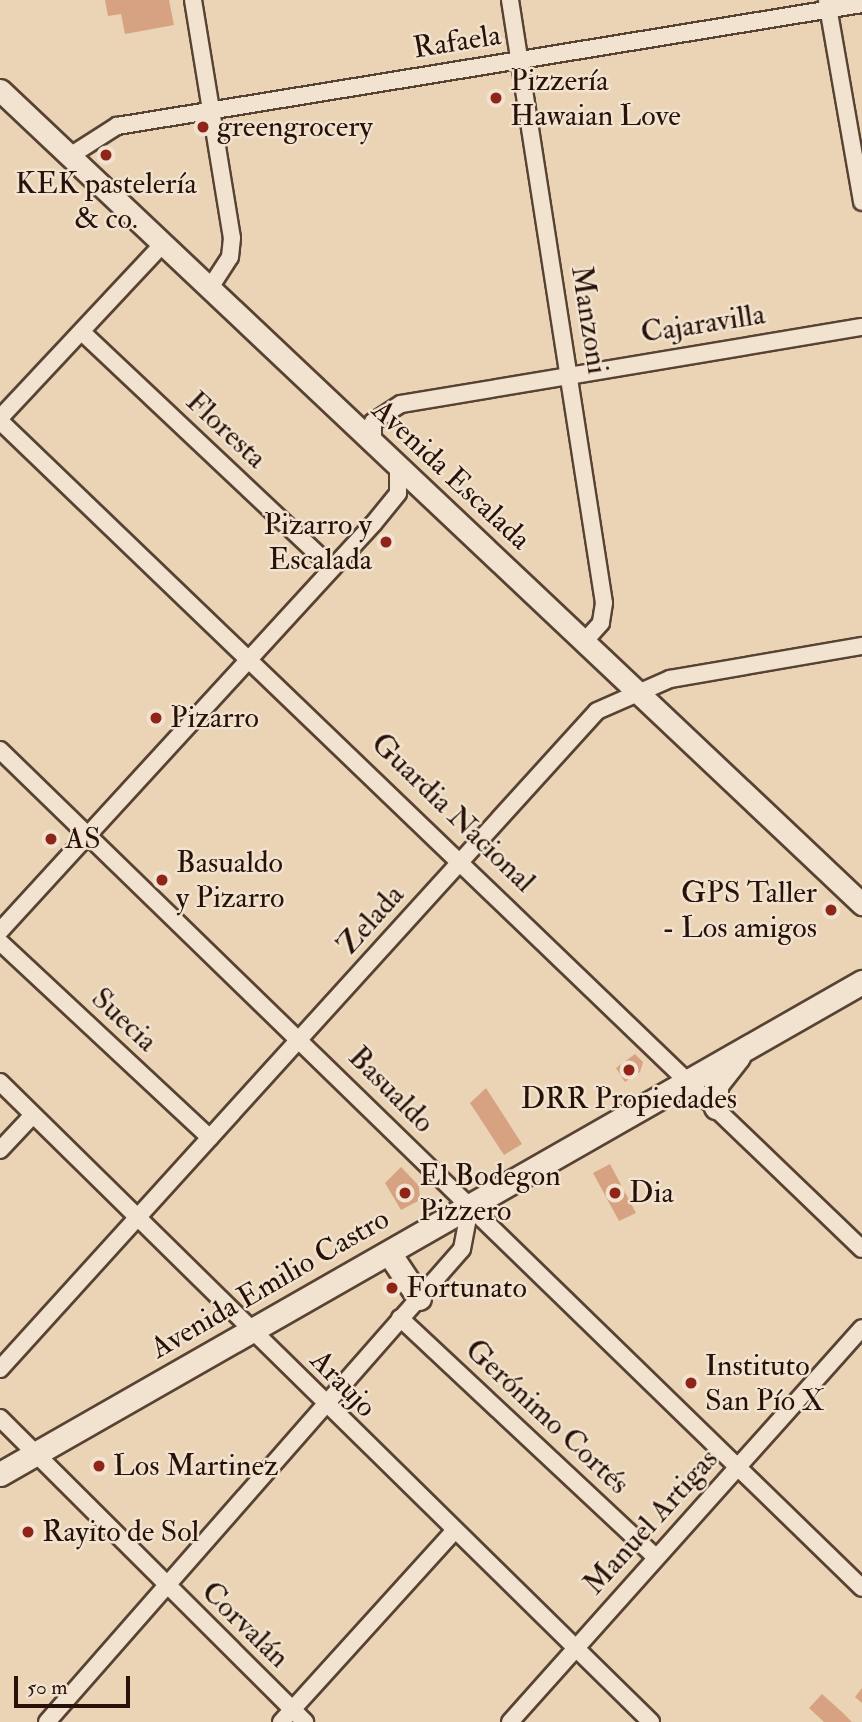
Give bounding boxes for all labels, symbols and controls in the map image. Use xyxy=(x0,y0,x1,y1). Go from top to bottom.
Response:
street label: Rafaela xyxy=(411,17,503,67)
place label: Pizzería Hawaian Love xyxy=(510,63,681,134)
marker: Pizzería Hawaian Love xyxy=(488,90,504,106)
place label: greengrocery xyxy=(217,109,373,145)
marker: greengrocery xyxy=(195,119,211,135)
marker: KEK pastelería & co. xyxy=(98,147,114,163)
place label: KEK pastelería & co. xyxy=(15,166,197,236)
street label: Manzoni xyxy=(563,263,615,377)
street label: Cajaravilla xyxy=(638,296,768,352)
street label: Floresta xyxy=(178,384,274,476)
street label: Avenida Escalada xyxy=(364,392,538,558)
place label: Pizarro y Escalada xyxy=(264,507,372,578)
marker: Pizarro y Escalada xyxy=(378,534,394,550)
place label: Pizarro xyxy=(170,700,259,736)
marker: Pizarro xyxy=(148,710,164,726)
street label: Guardia Nacional xyxy=(364,726,542,900)
place label: AS xyxy=(65,821,101,857)
marker: AS xyxy=(43,831,59,847)
place label: Basualdo y Pizarro xyxy=(176,845,284,916)
marker: Basualdo y Pizarro xyxy=(154,872,170,888)
place label: GPS Taller - Los amigos xyxy=(662,875,817,945)
street label: Zelada xyxy=(330,877,412,963)
marker: GPS Taller - Los amigos xyxy=(823,902,839,918)
street label: Suecia xyxy=(84,981,164,1059)
street label: Basualdo xyxy=(340,1039,442,1141)
marker: DRR Propiedades xyxy=(621,1062,637,1078)
place label: DRR Propiedades xyxy=(521,1081,737,1117)
place label: El Bodegon Pizzero xyxy=(419,1158,561,1228)
place label: Dia xyxy=(629,1175,674,1211)
marker: El Bodegon Pizzero xyxy=(397,1185,413,1201)
marker: Dia xyxy=(607,1185,623,1201)
street label: Avenida Emilio Castro xyxy=(144,1201,396,1367)
place label: Fortunato xyxy=(406,1270,527,1306)
marker: Fortunato xyxy=(384,1280,400,1296)
street label: Gerónimo Cortés xyxy=(458,1332,636,1502)
street label: Araujo xyxy=(302,1343,384,1425)
place label: Instituto San Pío X xyxy=(705,1348,825,1418)
marker: Instituto San Pío X xyxy=(683,1375,699,1391)
street label: Manuel Artigas xyxy=(576,1442,726,1602)
place label: Los Martinez xyxy=(113,1448,278,1484)
marker: Los Martinez xyxy=(91,1458,107,1474)
place label: Rayito de Sol xyxy=(42,1514,199,1550)
marker: Rayito de Sol xyxy=(20,1524,36,1540)
street label: Corvalán xyxy=(193,1574,297,1676)
scale bar xyxy=(18,1662,133,1706)
text: 50 m xyxy=(27,1674,68,1701)

